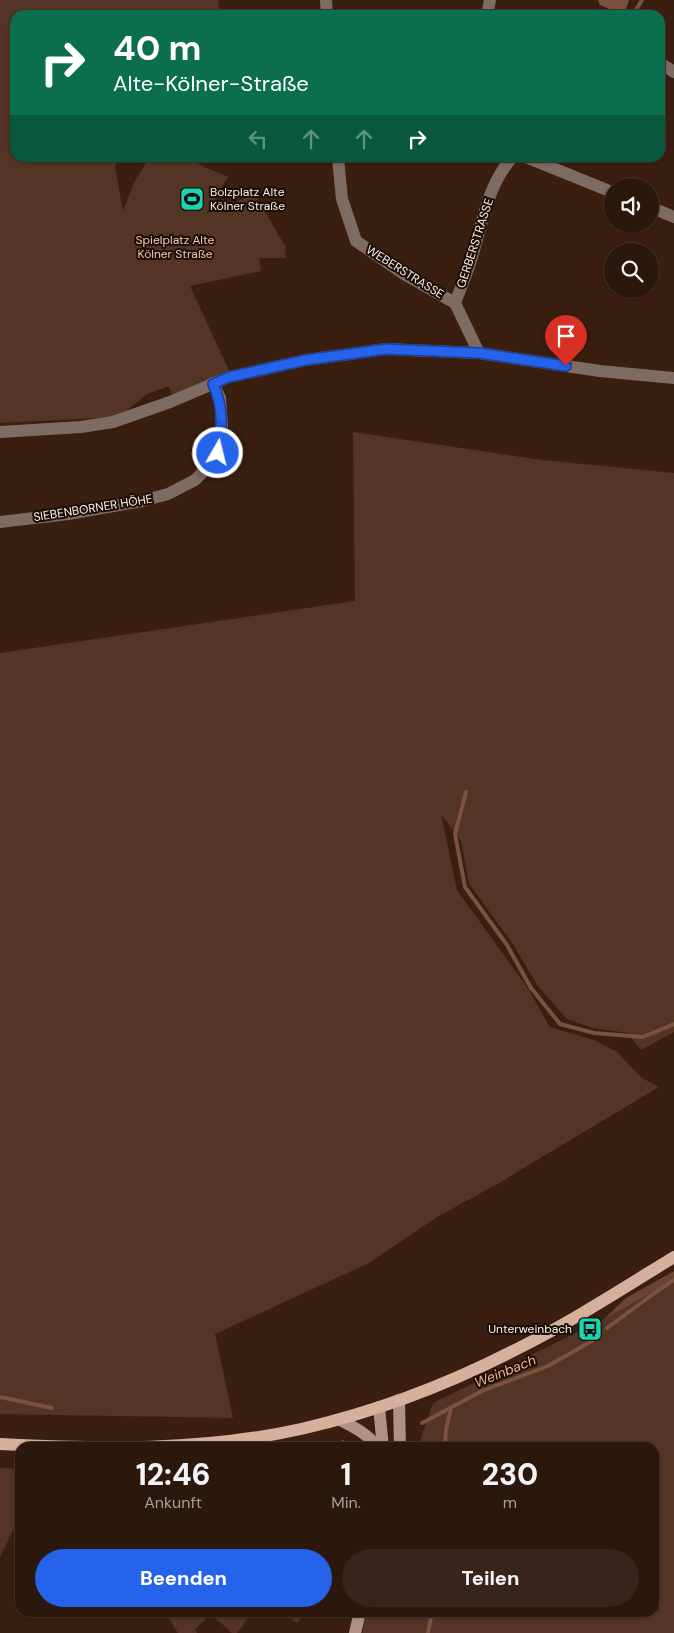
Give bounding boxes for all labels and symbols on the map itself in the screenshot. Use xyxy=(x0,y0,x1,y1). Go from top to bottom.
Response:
place label: Bolzplatz Alte Kölner Straße xyxy=(210,184,285,214)
sports icon: Bolzplatz Alte Kölner Straße xyxy=(179,186,205,212)
street label: GERBERSTRASSE xyxy=(453,196,497,290)
park label: Spielplatz Alte Kölner Straße xyxy=(136,232,215,262)
street label: WEBERSTRASSE xyxy=(363,242,447,302)
pin xyxy=(545,315,587,366)
position arrow xyxy=(191,426,243,478)
street label: SIEBENBORNER HÖHE xyxy=(32,491,154,525)
bus stop icon: Unterweinbach xyxy=(577,1316,603,1342)
place label: Unterweinbach xyxy=(488,1321,572,1337)
water label: Weinbach xyxy=(472,1351,538,1391)

